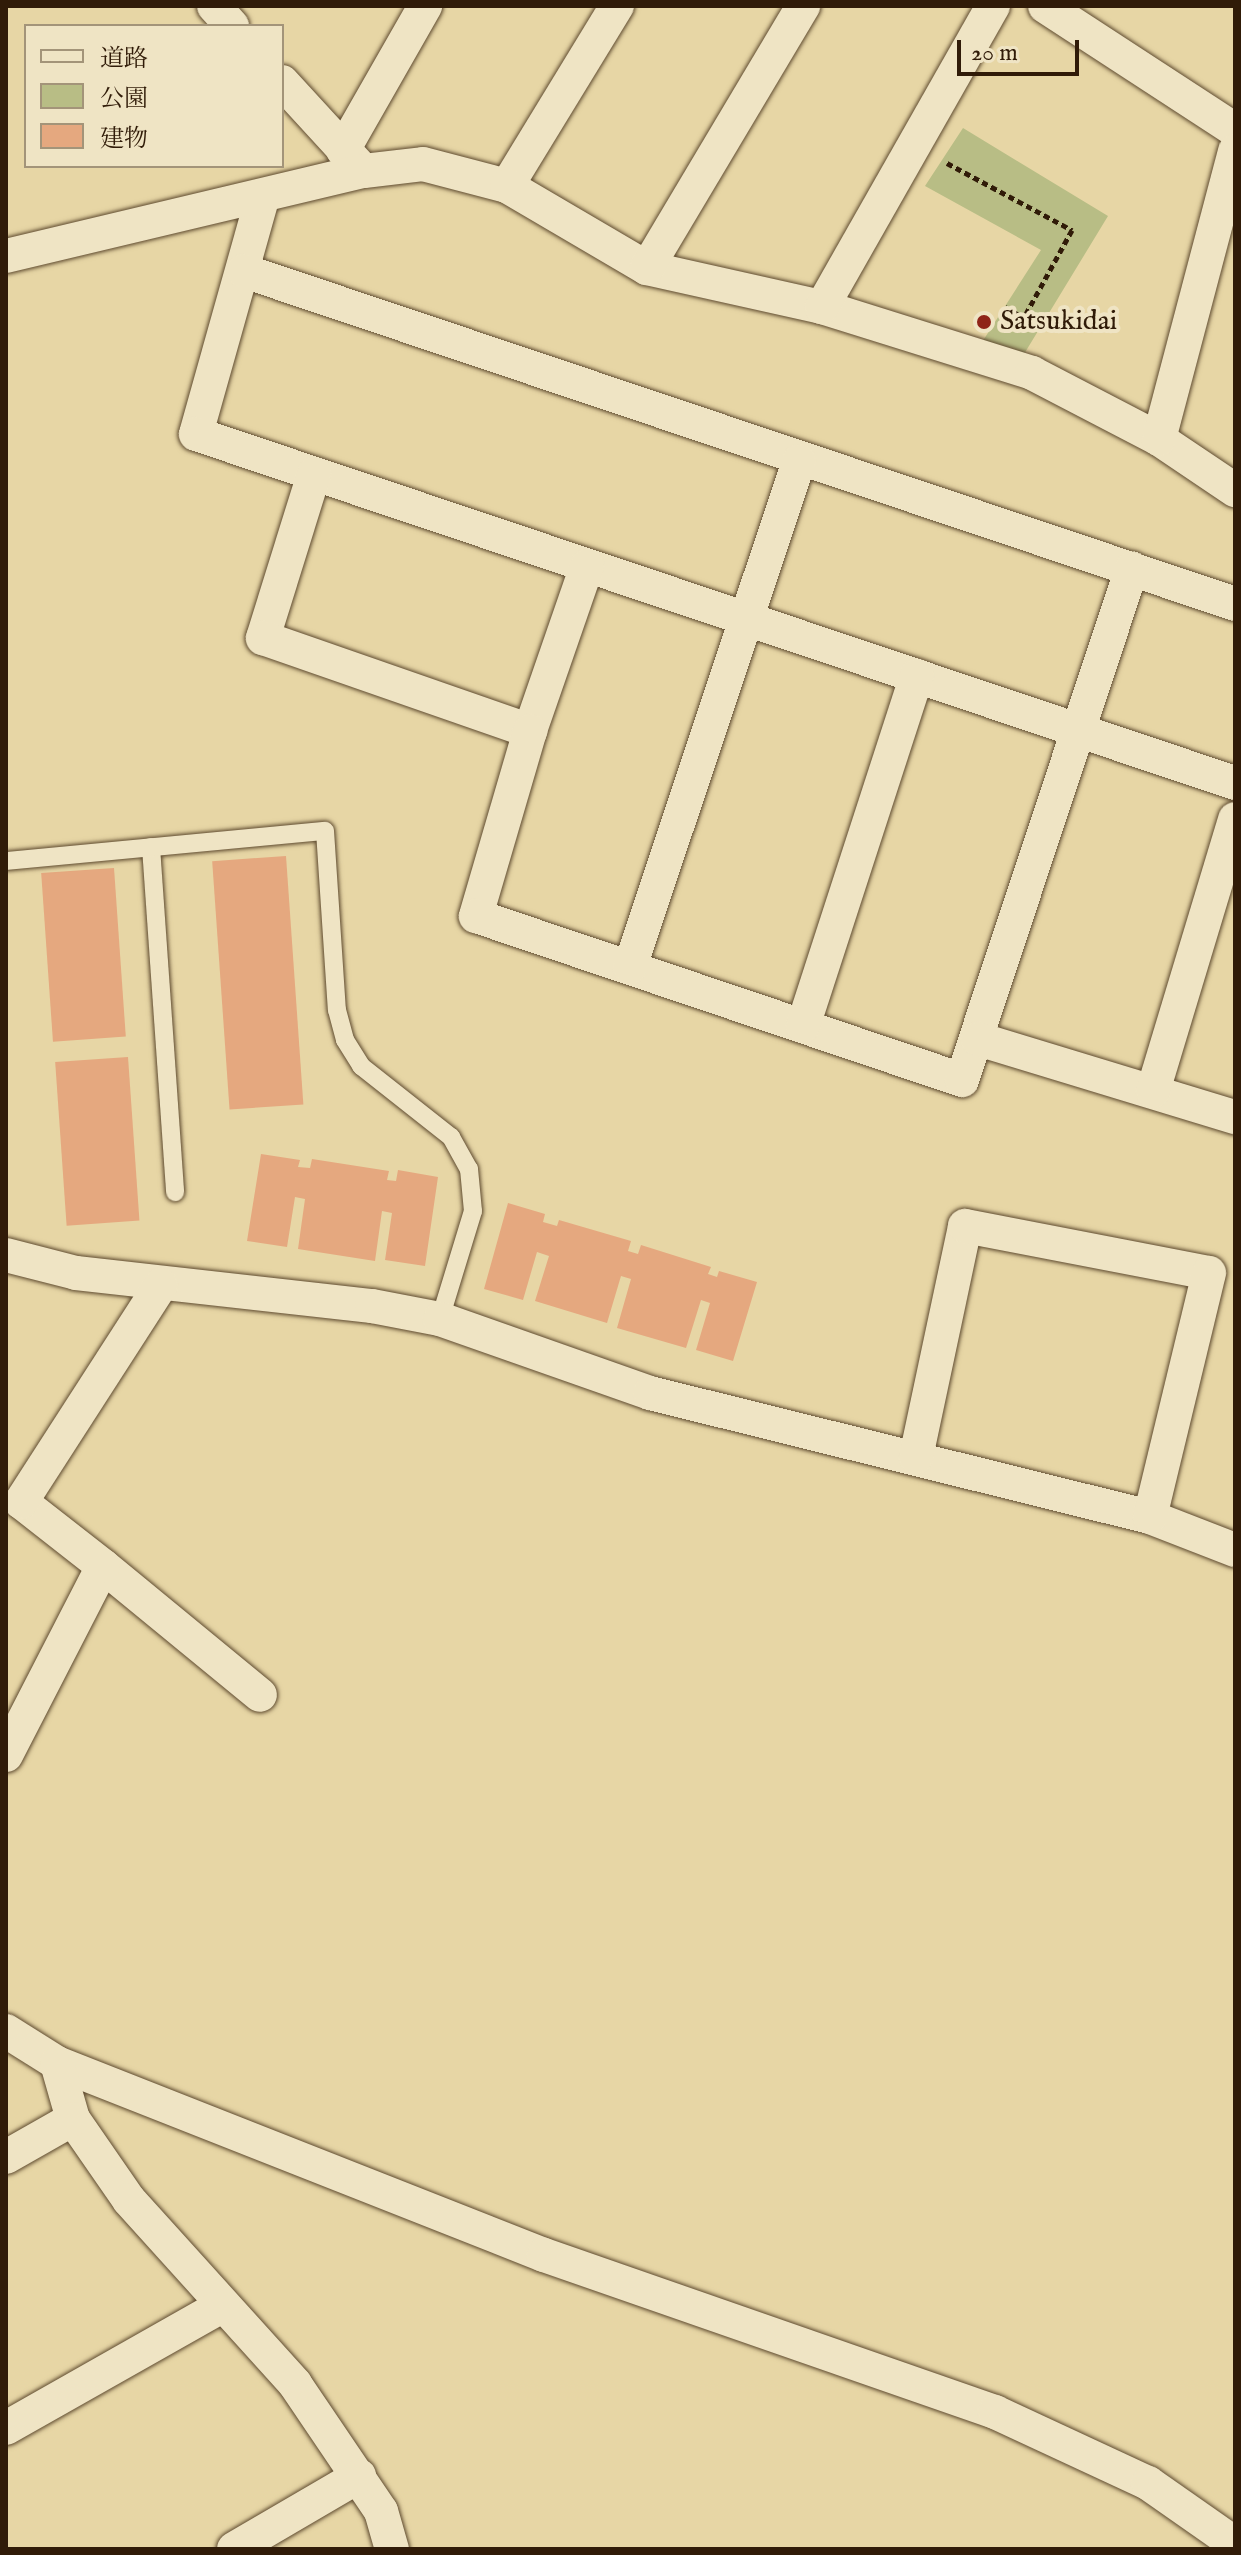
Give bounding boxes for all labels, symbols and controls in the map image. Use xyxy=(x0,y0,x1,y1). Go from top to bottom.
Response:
legend xyxy=(24,24,284,168)
scale bar xyxy=(961,24,1083,74)
text: 20 m xyxy=(971,38,1018,69)
text: 道路 xyxy=(100,44,148,75)
text: 公園 xyxy=(100,84,148,115)
text: 建物 xyxy=(100,124,148,155)
place label: Satsukidai xyxy=(1000,305,1117,339)
marker: Satsukidai xyxy=(975,313,993,331)

